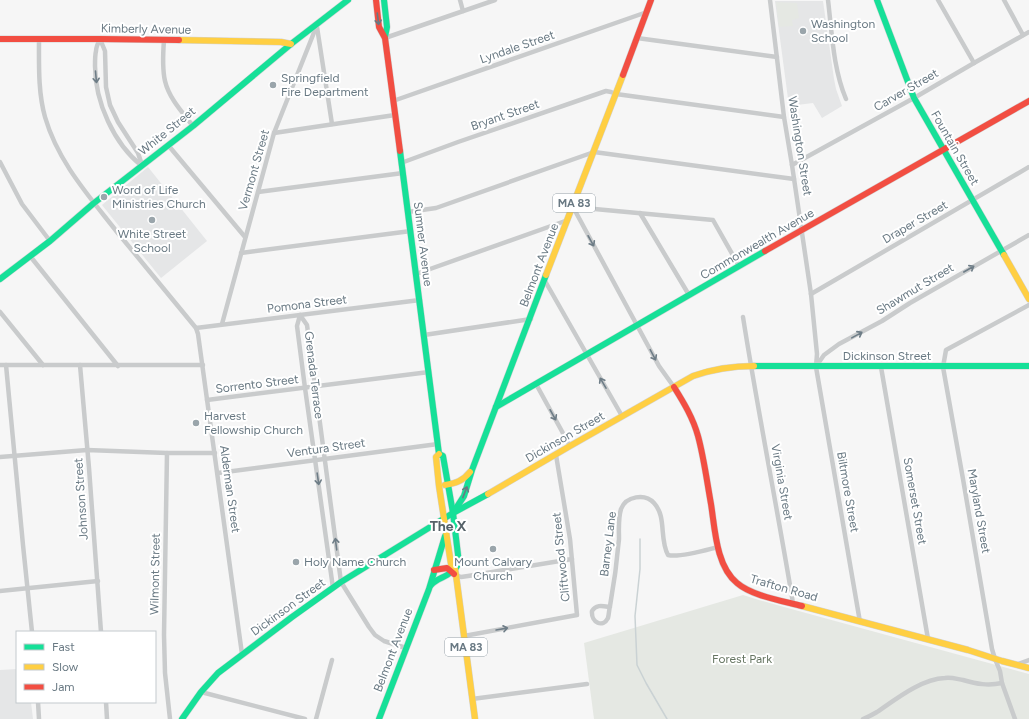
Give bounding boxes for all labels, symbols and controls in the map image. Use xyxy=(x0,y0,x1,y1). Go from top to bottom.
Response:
one-way arrow xyxy=(375,12,382,25)
place label: Washington School xyxy=(811,17,875,45)
street label: Kimberly Avenue xyxy=(101,21,192,37)
marker: Washington School xyxy=(798,26,808,36)
street label: Lyndale Street xyxy=(478,28,557,66)
street label: Carver Street xyxy=(871,66,941,114)
one-way arrow xyxy=(92,70,99,83)
place label: Springfield Fire Department xyxy=(281,71,369,99)
marker: Springfield Fire Department xyxy=(268,80,278,90)
street label: Washington Street xyxy=(785,95,815,197)
street label: Bryant Street xyxy=(469,97,542,133)
street label: White Street xyxy=(136,104,198,158)
street label: Fountain Street xyxy=(928,108,982,188)
street label: Vermont Street xyxy=(236,128,272,212)
place label: Word of Life Ministries Church xyxy=(112,183,206,211)
marker: Word of Life Ministries Church xyxy=(99,192,109,202)
road number: MA 83 xyxy=(553,194,595,212)
street label: Draper Street xyxy=(880,198,950,246)
street label: Sumner Avenue xyxy=(411,201,435,288)
street label: Commonwealth Avenue xyxy=(698,205,817,282)
marker: White Street School xyxy=(147,215,157,225)
street label: Belmont Avenue xyxy=(517,221,562,309)
place label: White Street School xyxy=(118,227,187,255)
one-way arrow xyxy=(588,235,596,247)
street label: Shawmut Street xyxy=(874,260,957,318)
one-way arrow xyxy=(963,264,975,272)
street label: Pomona Street xyxy=(266,292,348,316)
street label: Grenada Terrace xyxy=(302,330,326,420)
one-way arrow xyxy=(851,330,863,338)
one-way arrow xyxy=(650,349,658,361)
street label: Dickinson Street xyxy=(843,349,932,363)
street label: Sorrento Street xyxy=(215,372,300,396)
one-way arrow xyxy=(598,377,606,389)
place label: Harvest Fellowship Church xyxy=(204,409,303,437)
street label: Dickinson Street xyxy=(523,409,607,465)
one-way arrow xyxy=(550,409,558,421)
marker: Harvest Fellowship Church xyxy=(191,418,201,428)
street label: Ventura Street xyxy=(286,436,367,460)
street label: Virginia Street xyxy=(768,443,796,522)
street label: Alderman Street xyxy=(217,444,243,534)
street label: Biltmore Street xyxy=(834,451,862,534)
street label: Somerset Street xyxy=(900,456,930,546)
street label: Johnson Street xyxy=(71,457,91,541)
street label: Maryland Street xyxy=(965,468,993,555)
one-way arrow xyxy=(314,472,322,485)
one-way arrow xyxy=(461,487,469,499)
street label: Barney Lane xyxy=(597,510,619,577)
street label: Cliftwood Street xyxy=(549,511,573,602)
district label: The X xyxy=(430,518,467,535)
street label: Wilmont Street xyxy=(147,532,163,615)
one-way arrow xyxy=(333,538,340,551)
marker: Mount Calvary Church xyxy=(488,544,498,554)
place label: Holy Name Church xyxy=(304,555,407,569)
place label: Mount Calvary Church xyxy=(454,555,533,583)
marker: Holy Name Church xyxy=(291,557,301,567)
street label: Trafton Road xyxy=(749,572,819,604)
street label: Dickinson Street xyxy=(248,575,328,639)
street label: Belmont Avenue xyxy=(371,606,416,694)
one-way arrow xyxy=(496,624,509,632)
legend xyxy=(16,631,156,703)
road number: MA 83 xyxy=(445,638,487,656)
text: Fast xyxy=(52,640,75,654)
park label: Forest Park xyxy=(712,652,772,666)
text: Slow xyxy=(52,660,79,674)
text: Jam xyxy=(52,680,75,694)

